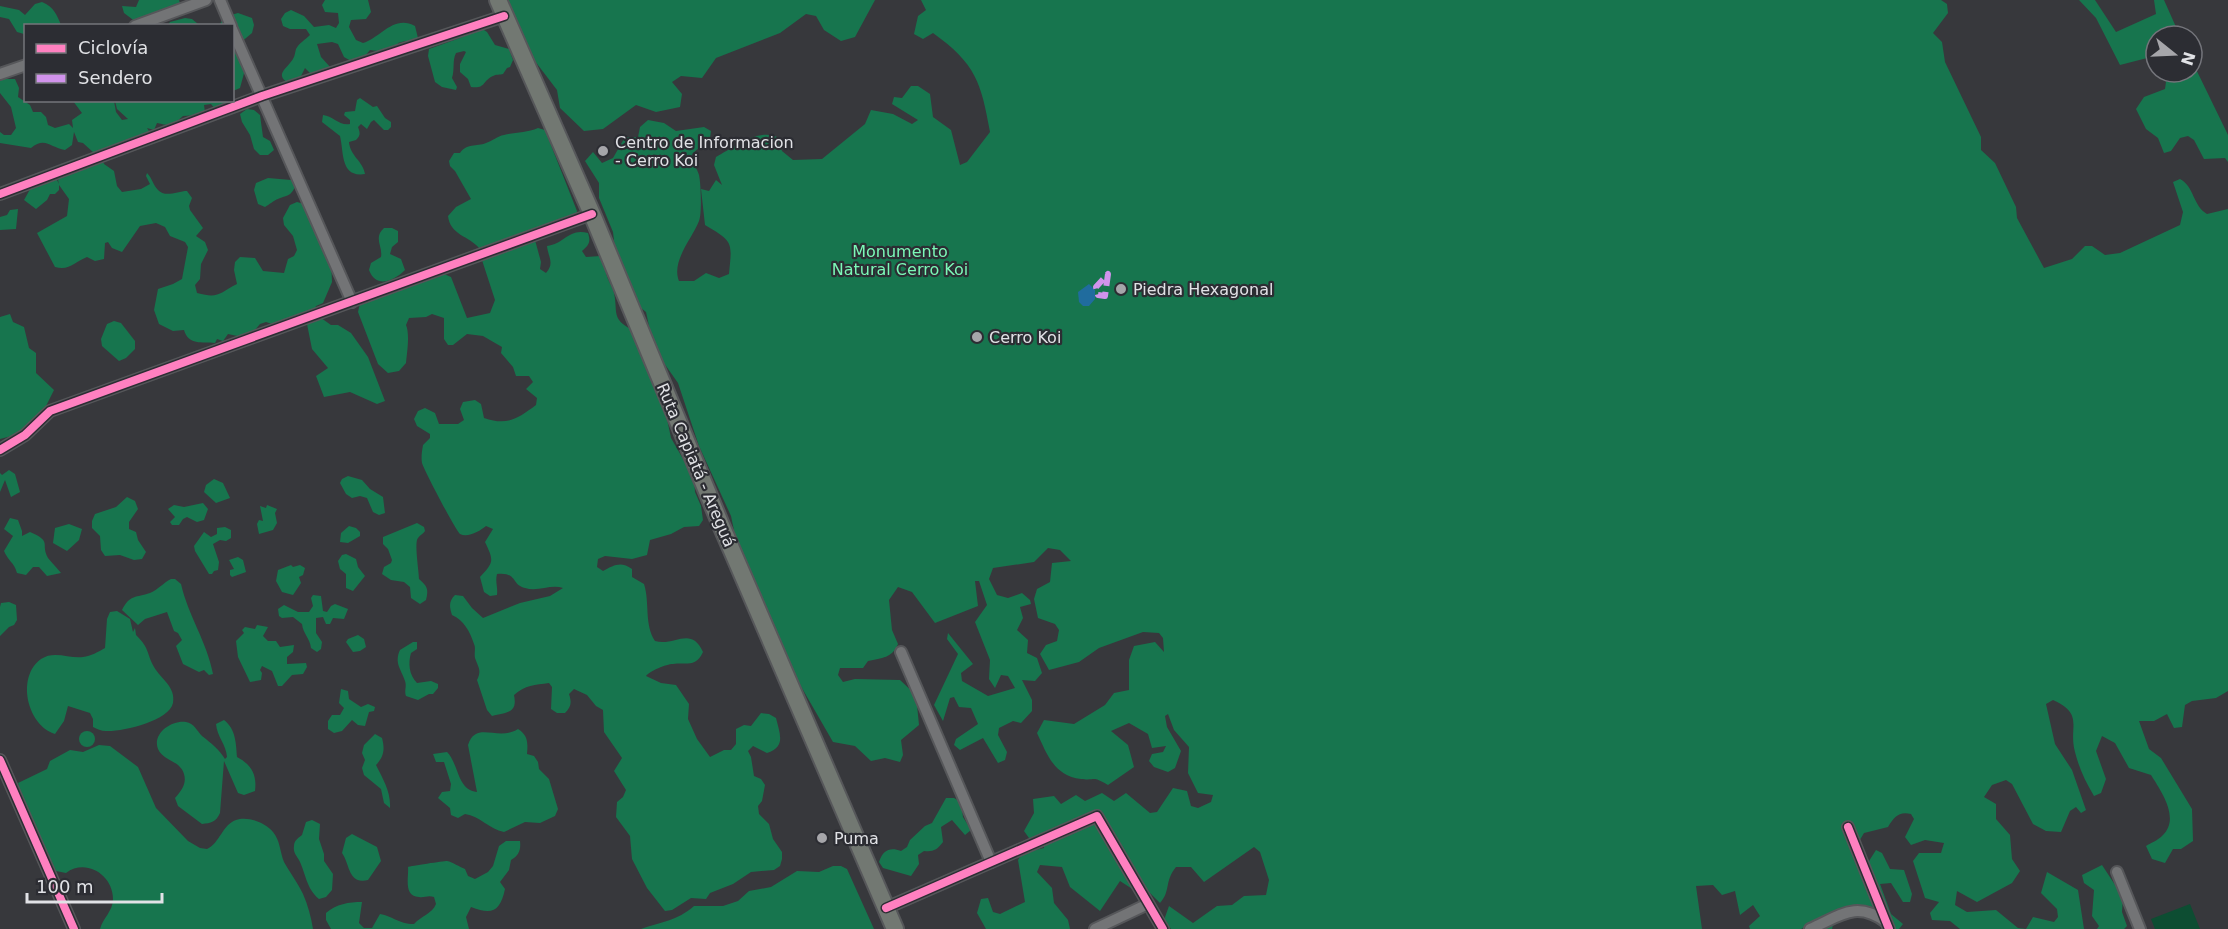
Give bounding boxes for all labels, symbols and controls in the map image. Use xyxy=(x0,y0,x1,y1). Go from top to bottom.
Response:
legend xyxy=(24,24,234,102)
north arrow xyxy=(2144,24,2204,84)
text: Ciclovía xyxy=(78,37,148,58)
text: N xyxy=(2177,49,2199,68)
text: Sendero xyxy=(78,67,152,88)
place label: Centro de Informacion - Cerro Koi xyxy=(615,133,794,170)
marker: Centro de Informacion - Cerro Koi xyxy=(596,144,610,158)
park label: Monumento Natural Cerro Koi xyxy=(832,242,968,279)
place label: Piedra Hexagonal xyxy=(1133,280,1273,299)
marker: Piedra Hexagonal xyxy=(1114,282,1128,296)
place label: Cerro Koi xyxy=(989,328,1061,347)
marker: Cerro Koi xyxy=(970,330,984,344)
street label: Ruta Capiatá - Areguá xyxy=(653,380,739,550)
place label: Puma xyxy=(834,829,879,848)
marker: Puma xyxy=(815,831,829,845)
scale bar xyxy=(27,866,162,904)
text: 100 m xyxy=(36,876,94,897)

